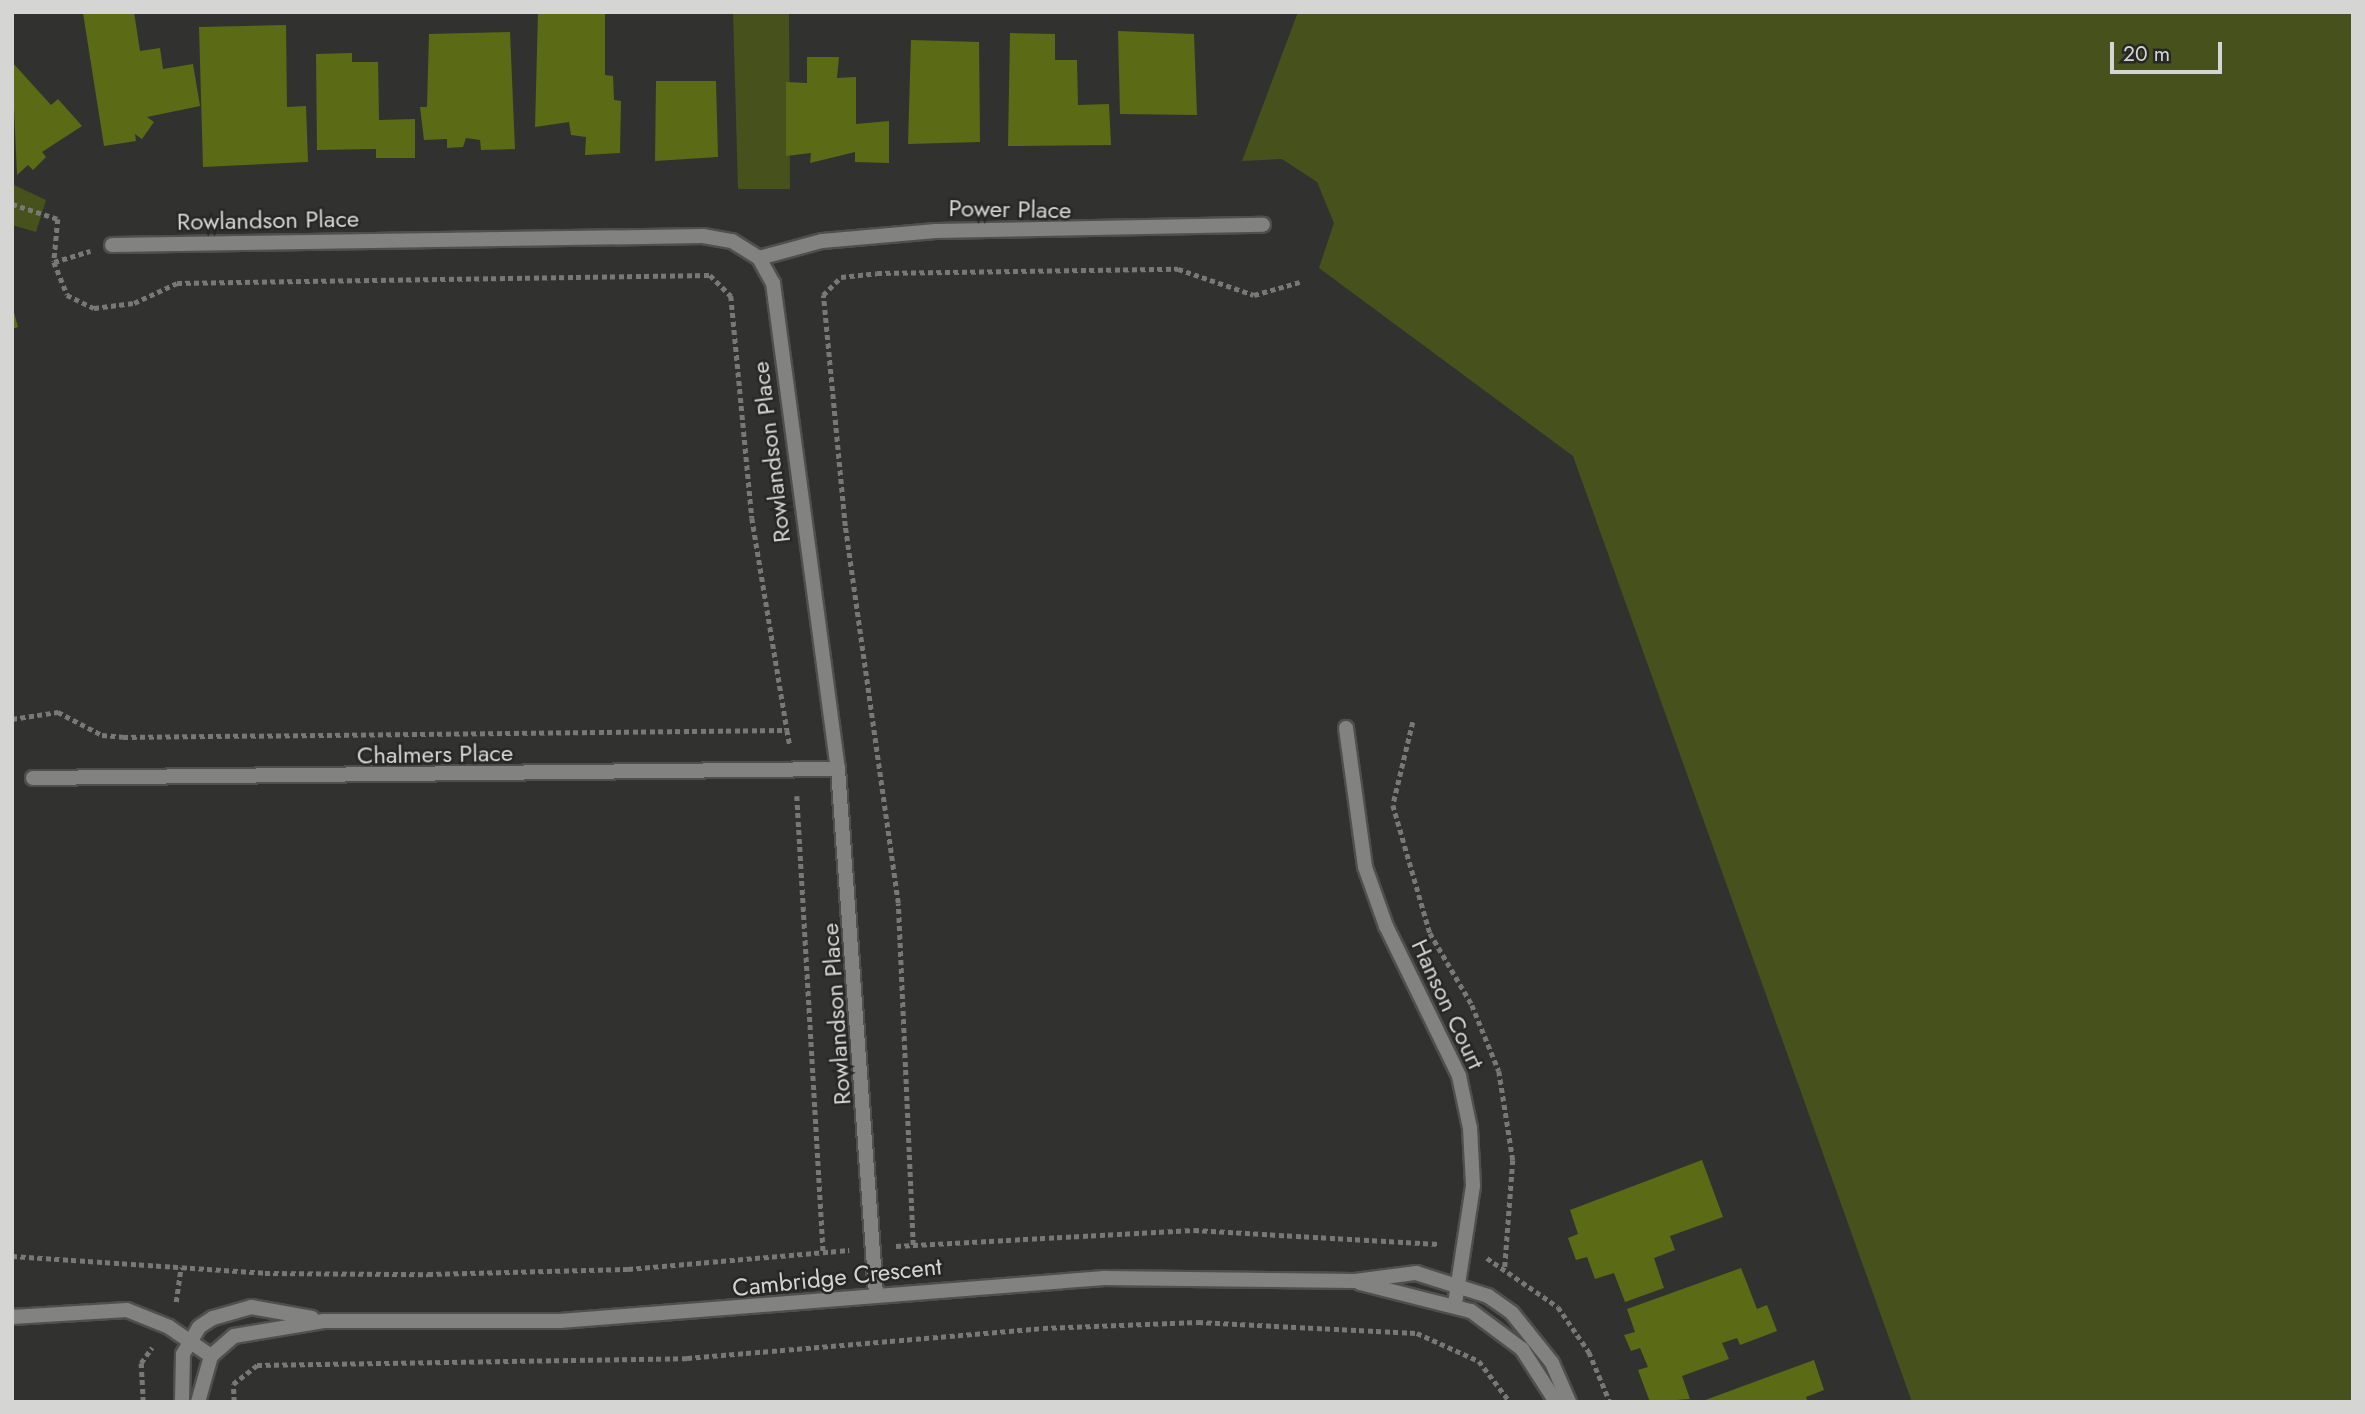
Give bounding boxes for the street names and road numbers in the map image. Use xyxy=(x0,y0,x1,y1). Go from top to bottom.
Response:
street label: Power Place xyxy=(948,194,1072,224)
street label: Rowlandson Place xyxy=(177,204,359,236)
street label: Rowlandson Place xyxy=(746,360,796,544)
street label: Chalmers Place xyxy=(357,738,513,770)
street label: Rowlandson Place xyxy=(815,922,857,1106)
street label: Hanson Court xyxy=(1405,934,1491,1074)
street label: Cambridge Crescent xyxy=(731,1252,943,1302)

